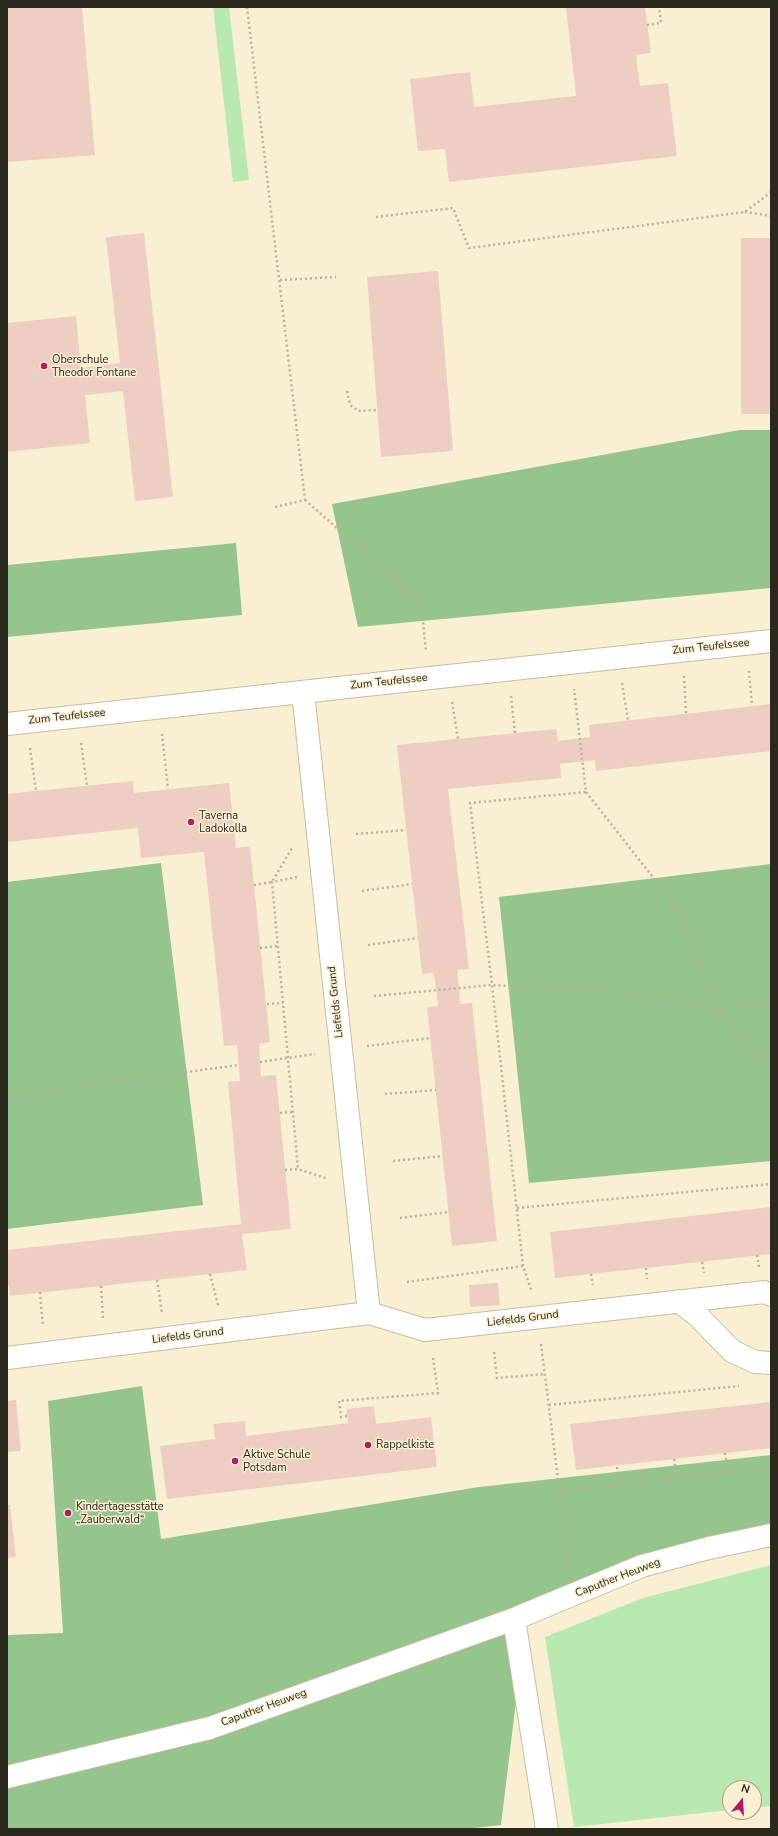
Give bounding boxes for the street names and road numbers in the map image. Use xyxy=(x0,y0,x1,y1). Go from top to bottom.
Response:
street label: Zum Teufelssee xyxy=(672,636,750,658)
street label: Zum Teufelssee xyxy=(350,671,428,693)
street label: Zum Teufelssee xyxy=(28,706,106,728)
street label: Liefelds Grund xyxy=(326,965,346,1039)
street label: Liefelds Grund xyxy=(486,1308,560,1330)
street label: Liefelds Grund xyxy=(151,1325,225,1347)
street label: Caputher Heuweg xyxy=(574,1556,662,1600)
street label: Caputher Heuweg xyxy=(219,1686,309,1730)

